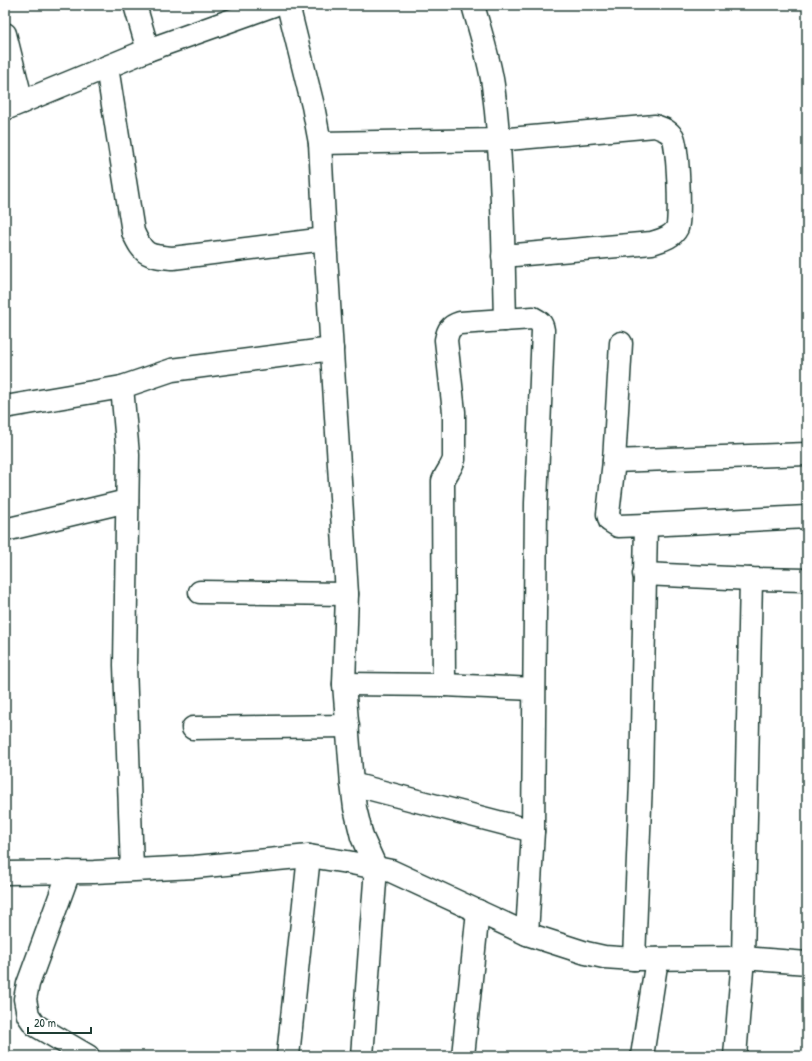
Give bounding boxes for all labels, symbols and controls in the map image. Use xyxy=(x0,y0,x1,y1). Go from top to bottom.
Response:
scale bar xyxy=(28,1009,91,1035)
text: 20 m xyxy=(34,1014,56,1031)

